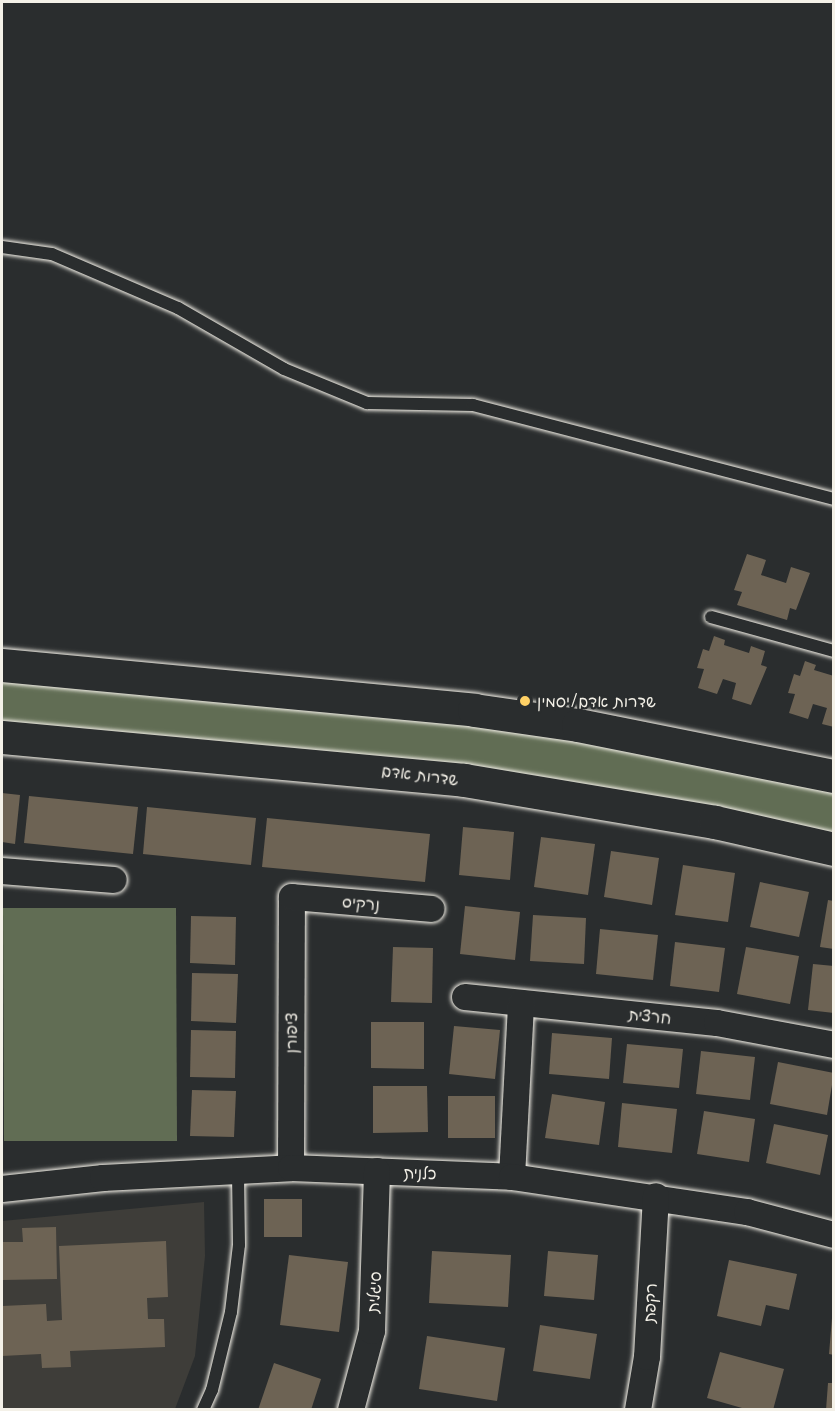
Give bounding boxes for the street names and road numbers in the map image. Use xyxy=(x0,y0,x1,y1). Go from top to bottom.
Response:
street label: שדרות אדם xyxy=(380,761,460,789)
street label: נרקיס xyxy=(341,892,381,914)
street label: חרצית xyxy=(628,1004,672,1028)
street label: ציפורן xyxy=(281,1013,301,1053)
street label: כלנית xyxy=(403,1163,437,1183)
street label: סיגלית xyxy=(363,1271,385,1313)
street label: רקפת xyxy=(639,1283,661,1323)

